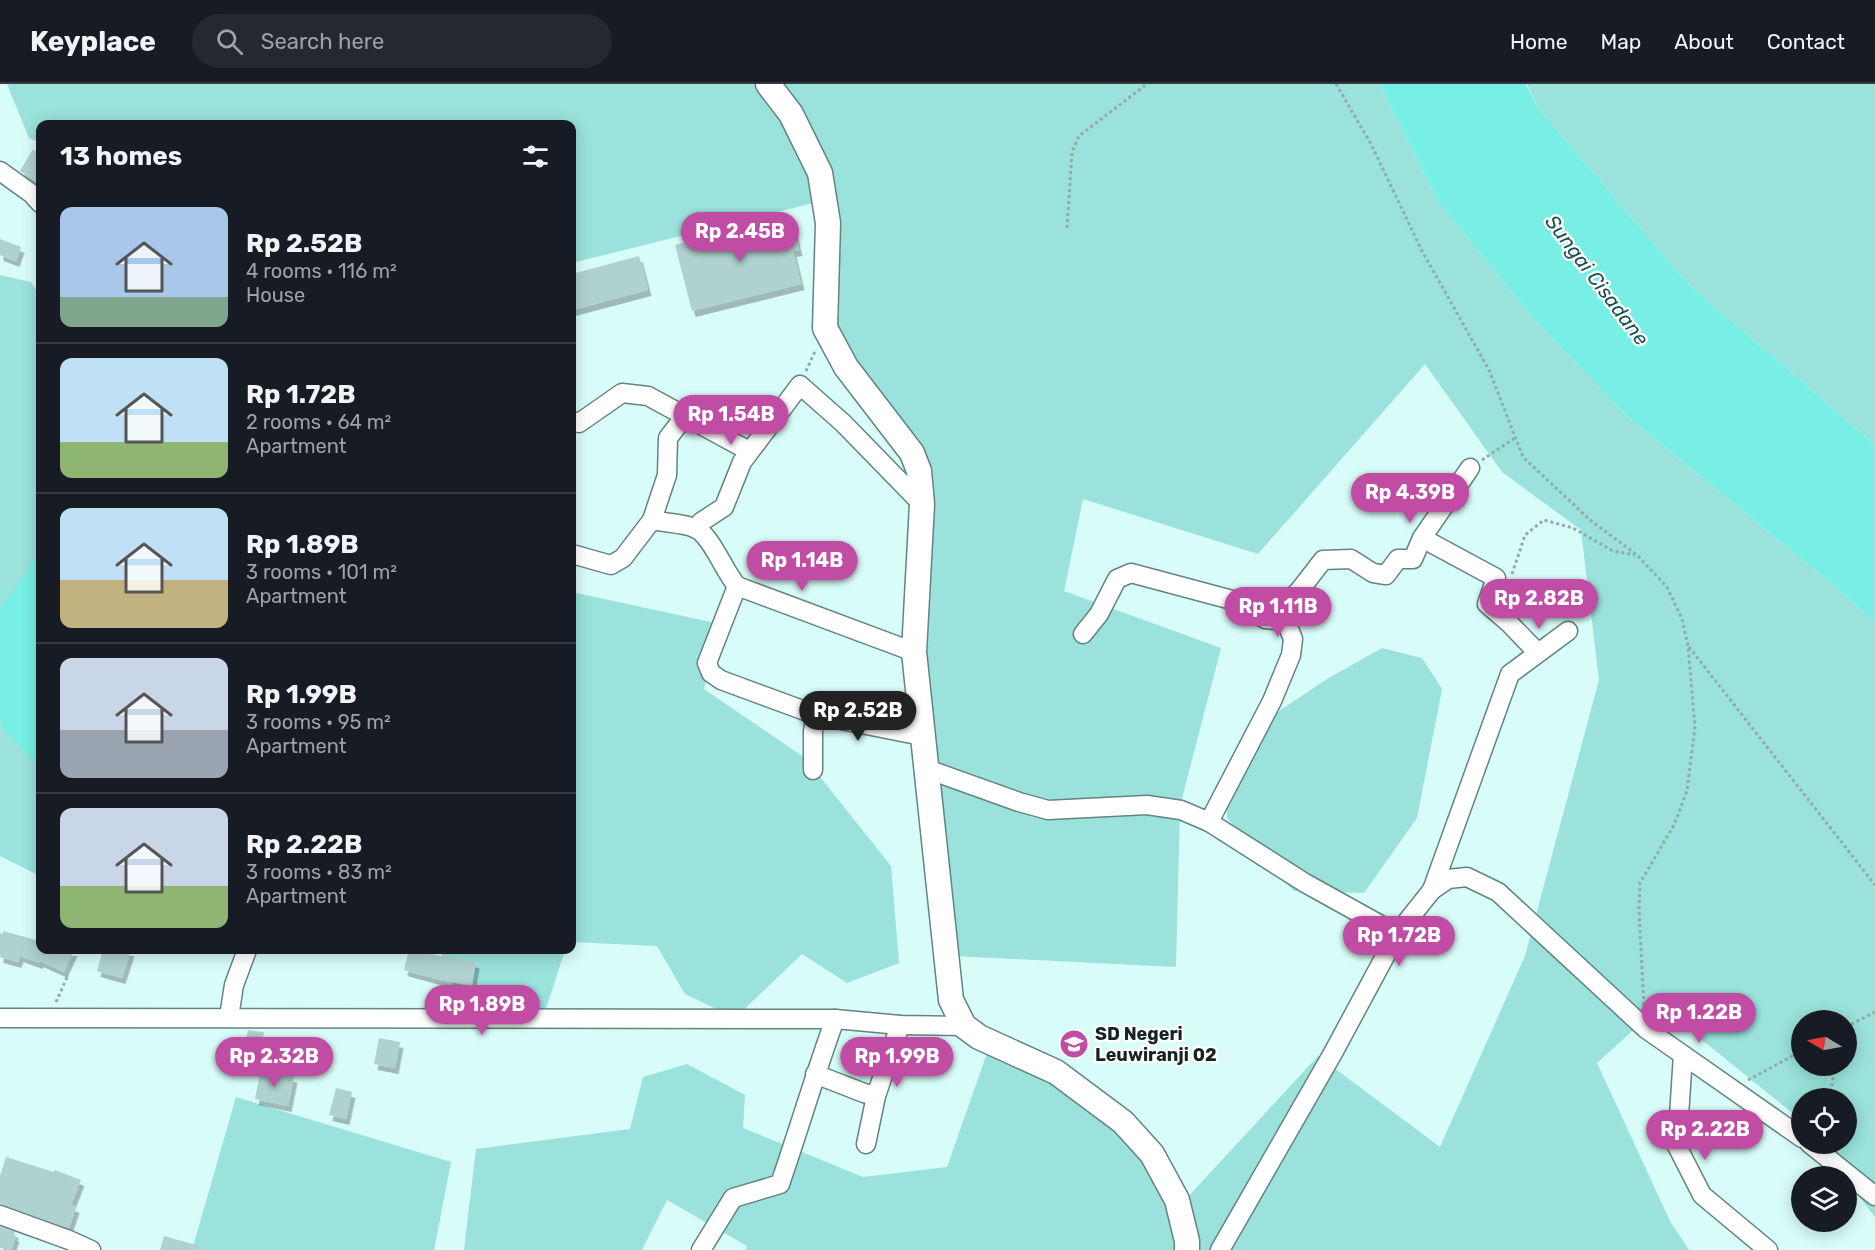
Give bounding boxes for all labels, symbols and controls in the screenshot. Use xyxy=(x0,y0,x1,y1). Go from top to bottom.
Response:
search box xyxy=(192,14,612,68)
text: Keyplace xyxy=(30,25,156,58)
icon: search xyxy=(213,25,246,58)
text: Search here xyxy=(261,28,384,55)
text: Home xyxy=(1510,29,1567,54)
text: Map xyxy=(1600,29,1641,54)
text: About xyxy=(1674,29,1734,54)
text: Contact xyxy=(1767,29,1845,54)
icon: filters xyxy=(519,140,552,173)
text: 13 homes xyxy=(60,141,182,172)
water label: Sungai Cisadane xyxy=(1540,210,1654,350)
pin: Rp 2.45B xyxy=(678,212,802,263)
text: Rp 2.45B xyxy=(695,219,785,243)
text: Rp 2.52B xyxy=(246,228,362,259)
icon: home xyxy=(108,231,180,303)
text: 4 rooms · 116 m² xyxy=(246,259,397,283)
text: House xyxy=(246,283,305,307)
text: Rp 1.72B xyxy=(246,379,356,410)
icon: home xyxy=(108,382,180,454)
pin: Rp 1.54B xyxy=(669,395,793,446)
text: Rp 1.54B xyxy=(688,402,774,426)
text: 2 rooms · 64 m² xyxy=(246,410,391,434)
text: Apartment xyxy=(246,434,347,458)
pin: Rp 4.39B xyxy=(1348,473,1472,524)
text: Rp 4.39B xyxy=(1365,480,1455,504)
text: Rp 1.89B xyxy=(246,529,359,560)
icon: home xyxy=(108,532,180,604)
pin: Rp 1.14B xyxy=(740,541,864,592)
text: Rp 1.14B xyxy=(761,548,843,572)
text: 3 rooms · 101 m² xyxy=(246,560,397,584)
pin: Rp 2.82B xyxy=(1477,579,1601,630)
text: Apartment xyxy=(246,584,347,608)
text: Rp 2.82B xyxy=(1494,586,1584,610)
pin: Rp 1.11B xyxy=(1216,587,1340,638)
text: Rp 1.11B xyxy=(1239,594,1317,618)
text: Rp 1.99B xyxy=(246,679,357,710)
icon: home xyxy=(108,682,180,754)
pin: Rp 2.52B xyxy=(796,691,920,742)
text: Rp 2.52B xyxy=(813,698,903,722)
text: 3 rooms · 95 m² xyxy=(246,710,391,734)
text: Apartment xyxy=(246,734,347,758)
text: Rp 2.22B xyxy=(246,829,362,860)
icon: home xyxy=(108,832,180,904)
text: 3 rooms · 83 m² xyxy=(246,860,392,884)
text: Apartment xyxy=(246,884,347,908)
pin: Rp 1.72B xyxy=(1337,916,1461,967)
text: Rp 1.72B xyxy=(1357,923,1441,947)
pin: Rp 1.89B xyxy=(420,985,544,1036)
text: Rp 1.89B xyxy=(439,992,525,1016)
pin: Rp 1.22B xyxy=(1637,993,1761,1044)
text: Rp 1.22B xyxy=(1656,1000,1742,1024)
north arrow xyxy=(1791,1010,1857,1076)
map controls xyxy=(1791,1010,1857,1232)
place label: SD Negeri Leuwiranji 02 xyxy=(1095,1023,1217,1066)
school or university icon: SD Negeri Leuwiranji 02 xyxy=(1058,1028,1090,1060)
pin: Rp 2.32B xyxy=(212,1037,336,1088)
pin: Rp 1.99B xyxy=(835,1037,959,1088)
text: Rp 2.32B xyxy=(229,1044,319,1068)
text: Rp 1.99B xyxy=(854,1044,940,1068)
button: locate xyxy=(1791,1088,1857,1154)
pin: Rp 2.22B xyxy=(1643,1110,1767,1161)
text: Rp 2.22B xyxy=(1660,1117,1750,1141)
button: layers xyxy=(1791,1166,1857,1232)

